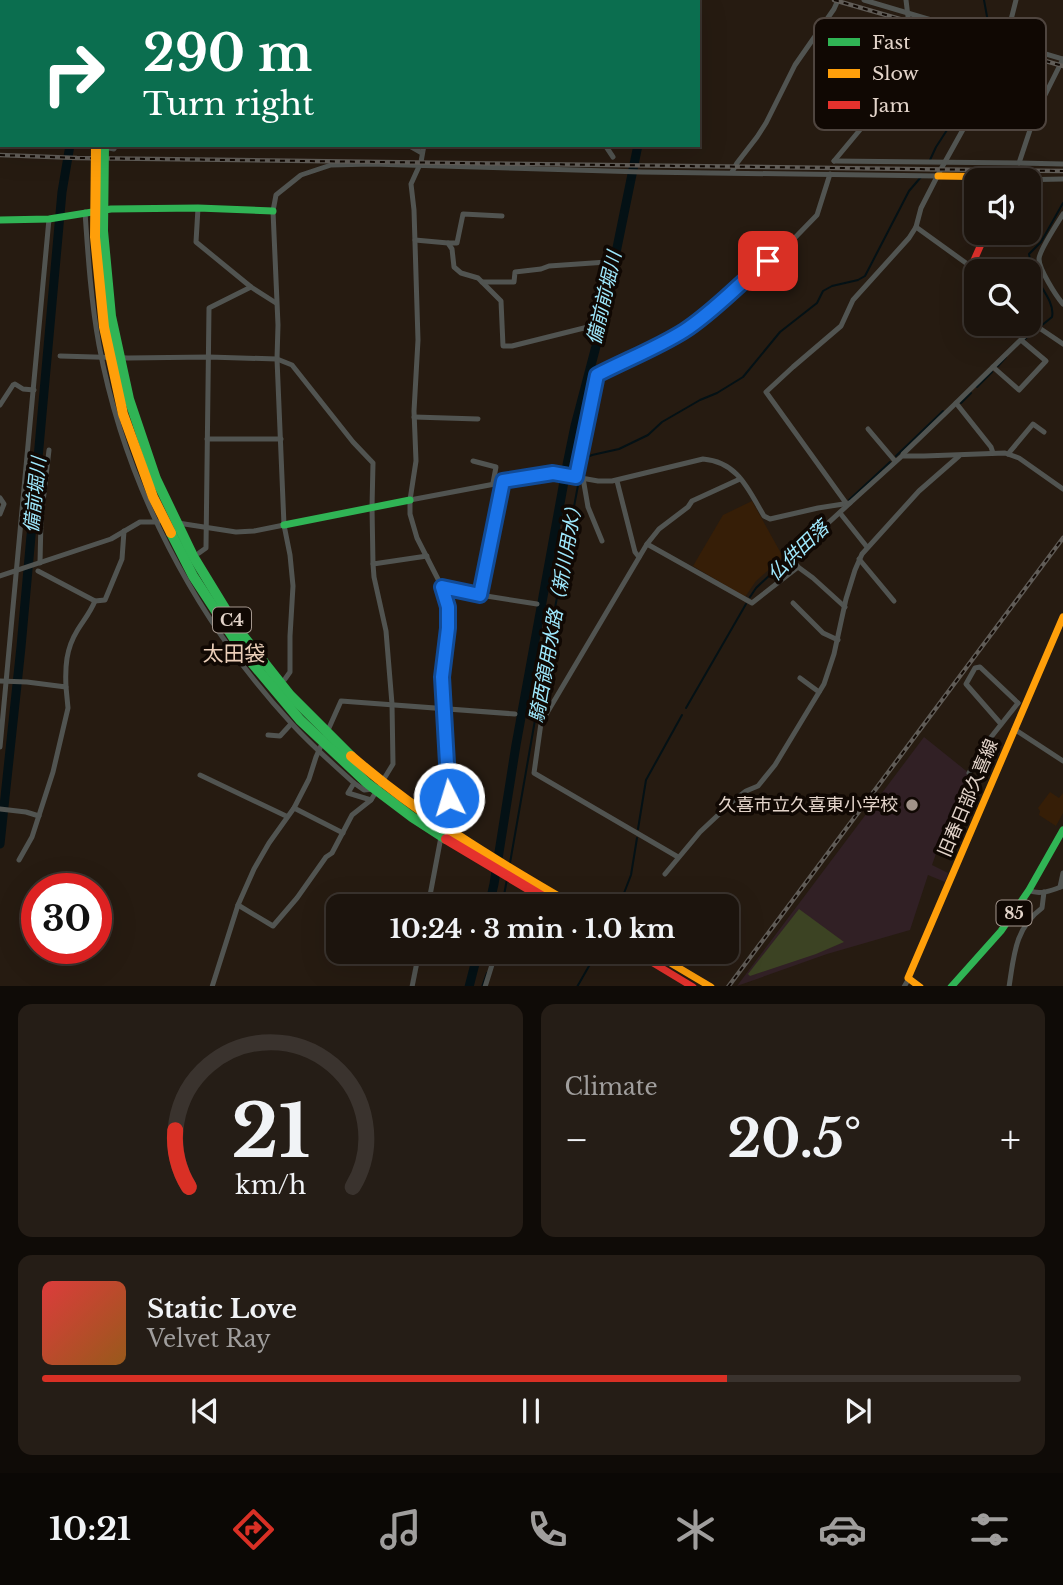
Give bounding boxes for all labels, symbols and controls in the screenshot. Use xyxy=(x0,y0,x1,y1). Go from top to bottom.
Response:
legend xyxy=(814,18,1046,130)
text: 290 m xyxy=(143,23,312,84)
icon: right xyxy=(28,28,119,119)
text: Fast xyxy=(872,31,911,54)
text: Slow xyxy=(872,62,919,85)
text: Turn right xyxy=(143,84,314,124)
text: Jam xyxy=(869,94,910,117)
map controls xyxy=(964,168,1041,336)
button: sound xyxy=(964,168,1041,245)
pin xyxy=(738,231,798,291)
icon: arrive xyxy=(749,242,787,280)
water label: 備前前堀川 xyxy=(582,247,626,347)
button: search xyxy=(964,259,1041,336)
water label: 備前堀川 xyxy=(20,454,51,534)
water label: 騎西領用水路（新川用水） xyxy=(525,496,587,724)
water label: 仏供田落 xyxy=(763,514,835,586)
road number: C4 xyxy=(213,608,251,632)
district label: 太田袋 xyxy=(203,641,266,667)
street label: 旧春日部久喜線 xyxy=(933,736,1003,860)
position arrow xyxy=(412,761,486,835)
place label: 久喜市立久喜東小学校 xyxy=(718,794,898,816)
marker: 久喜市立久喜東小学校 xyxy=(904,797,920,813)
speed limit sign: 30 xyxy=(21,873,112,964)
road number: 85 xyxy=(996,900,1032,925)
text: 10:24 · 3 min · 1.0 km xyxy=(390,913,675,945)
text: Climate xyxy=(565,1073,658,1101)
text: 21 xyxy=(231,1086,310,1177)
text: 20.5° xyxy=(727,1107,861,1171)
text: − xyxy=(565,1116,589,1163)
text: + xyxy=(1000,1116,1021,1163)
text: km/h xyxy=(235,1169,306,1200)
text: Static Love xyxy=(147,1293,297,1325)
text: Velvet Ray xyxy=(147,1325,271,1353)
icon: previous xyxy=(186,1392,224,1430)
icon: pause xyxy=(512,1392,550,1430)
icon: next xyxy=(839,1392,877,1430)
icon: directions xyxy=(229,1505,278,1554)
icon: music xyxy=(376,1505,425,1554)
icon: phone xyxy=(523,1505,572,1554)
icon: climate xyxy=(671,1505,720,1554)
icon: car xyxy=(818,1505,867,1554)
icon: filters xyxy=(965,1505,1014,1554)
text: 10:21 xyxy=(49,1509,131,1549)

